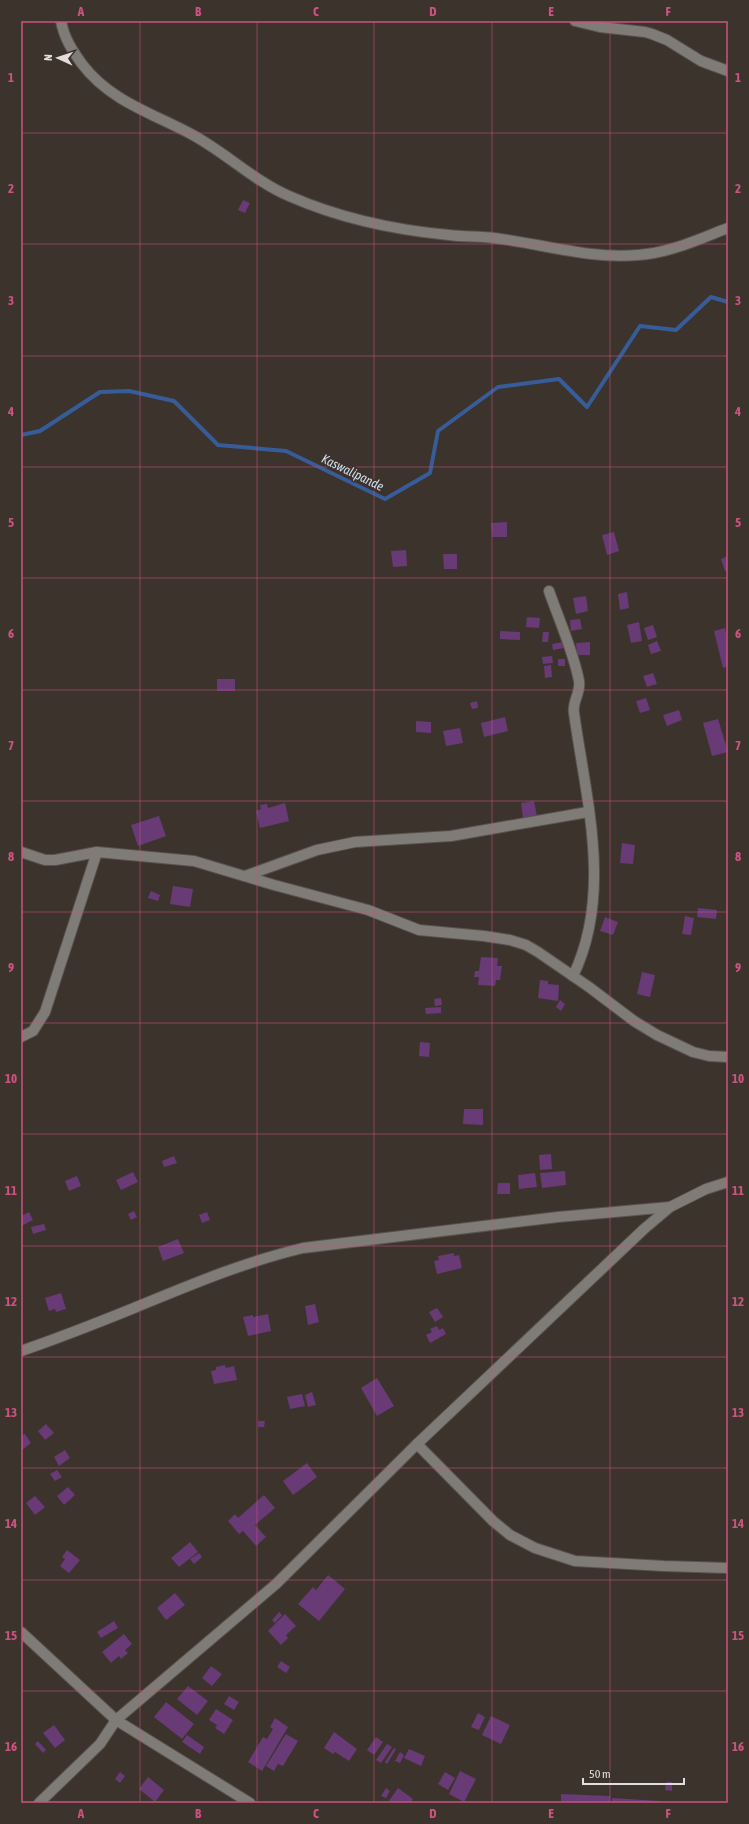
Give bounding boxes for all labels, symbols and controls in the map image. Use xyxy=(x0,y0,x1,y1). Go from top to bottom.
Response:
text: A xyxy=(77,4,85,19)
text: B xyxy=(195,4,202,19)
text: C xyxy=(313,4,319,19)
text: D xyxy=(429,4,437,19)
text: E xyxy=(548,4,554,19)
text: F xyxy=(665,4,671,19)
north arrow xyxy=(38,38,78,78)
text: N xyxy=(42,54,54,61)
text: 1 xyxy=(8,70,14,85)
text: 1 xyxy=(735,70,741,85)
text: 2 xyxy=(8,181,14,196)
text: 2 xyxy=(735,181,741,196)
text: 3 xyxy=(8,293,14,308)
text: 3 xyxy=(735,293,741,308)
text: 4 xyxy=(7,404,14,419)
text: 4 xyxy=(734,404,741,419)
water label: Kaswalipande xyxy=(319,451,386,494)
text: 5 xyxy=(8,515,14,530)
text: 5 xyxy=(735,515,741,530)
text: 6 xyxy=(8,626,14,641)
text: 6 xyxy=(735,626,741,641)
text: 7 xyxy=(8,738,14,753)
text: 7 xyxy=(735,738,741,753)
text: 8 xyxy=(8,849,14,864)
text: 8 xyxy=(735,849,741,864)
text: 9 xyxy=(8,960,14,975)
text: 9 xyxy=(735,960,741,975)
text: 10 xyxy=(5,1071,17,1086)
text: 10 xyxy=(732,1071,744,1086)
text: 11 xyxy=(5,1183,17,1198)
text: 11 xyxy=(732,1183,744,1198)
text: 12 xyxy=(5,1294,17,1309)
text: 12 xyxy=(732,1294,744,1309)
text: 13 xyxy=(5,1405,17,1420)
text: 13 xyxy=(732,1405,744,1420)
text: 14 xyxy=(5,1516,17,1531)
text: 14 xyxy=(732,1516,744,1531)
text: 15 xyxy=(5,1628,17,1643)
text: 15 xyxy=(732,1628,744,1643)
text: 16 xyxy=(5,1739,17,1754)
text: 16 xyxy=(732,1739,744,1754)
scale bar xyxy=(583,1760,684,1786)
text: 50 m xyxy=(589,1767,611,1781)
text: A xyxy=(77,1806,85,1821)
text: B xyxy=(195,1806,202,1821)
text: C xyxy=(313,1806,319,1821)
text: D xyxy=(429,1806,437,1821)
text: E xyxy=(548,1806,554,1821)
text: F xyxy=(665,1806,671,1821)

